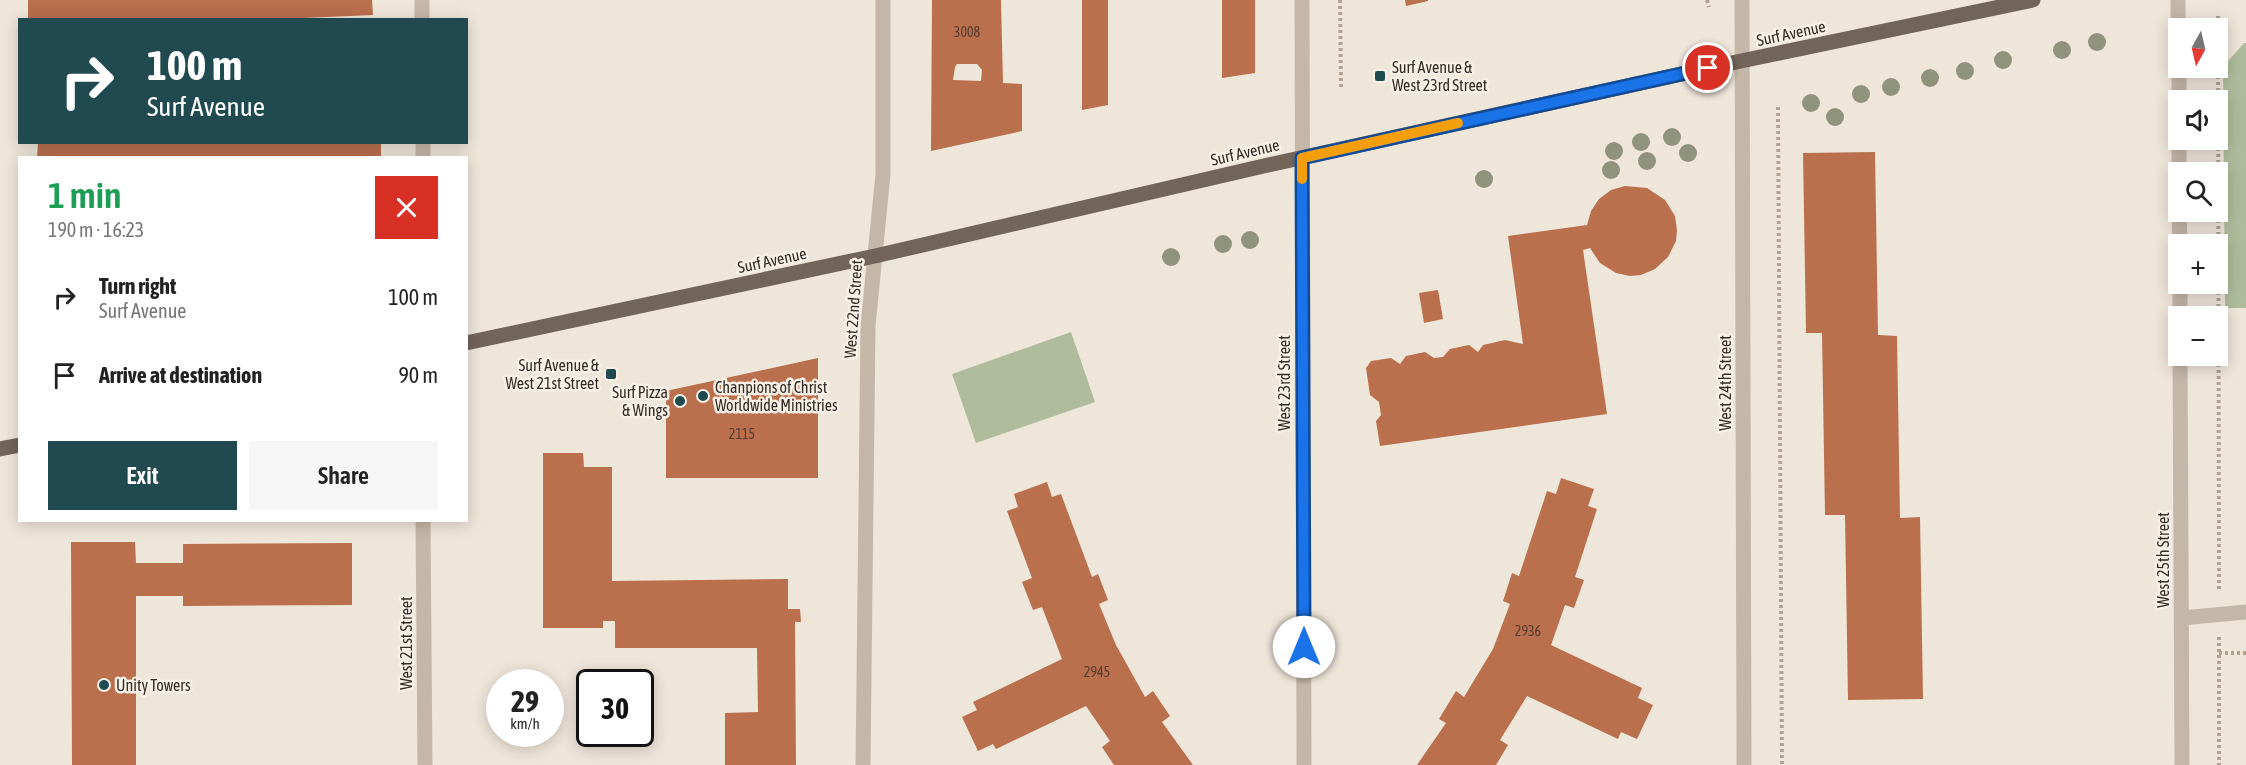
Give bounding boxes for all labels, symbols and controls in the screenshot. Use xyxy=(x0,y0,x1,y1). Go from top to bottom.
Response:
street label: Surf Avenue xyxy=(1755,17,1827,49)
north arrow xyxy=(2168,18,2228,78)
map controls xyxy=(2168,18,2228,366)
house number: 3008 xyxy=(954,24,981,40)
text: 100 m xyxy=(147,41,242,89)
icon: right xyxy=(48,42,126,120)
pin xyxy=(1682,42,1733,93)
icon: arrive xyxy=(1691,51,1724,84)
place label: Surf Avenue & West 23rd Street xyxy=(1392,58,1488,94)
marker: Surf Avenue & West 23rd Street xyxy=(1373,69,1387,83)
button: sound xyxy=(2168,90,2228,150)
text: Surf Avenue xyxy=(147,91,265,122)
street label: Surf Avenue xyxy=(1209,135,1281,169)
button: search xyxy=(2168,162,2228,222)
text: 1 min xyxy=(48,174,122,216)
button: close xyxy=(375,176,438,239)
text: 190 m · 16:23 xyxy=(48,218,144,241)
button: + xyxy=(2168,234,2228,294)
street label: Surf Avenue xyxy=(736,244,808,276)
street label: West 22nd Street xyxy=(841,259,865,359)
text: Turn right xyxy=(99,273,176,299)
icon: right xyxy=(48,281,81,314)
text: 100 m xyxy=(388,284,438,310)
text: Surf Avenue xyxy=(99,299,186,322)
button: − xyxy=(2168,306,2228,366)
street label: West 23rd Street xyxy=(1275,335,1293,431)
street label: West 24th Street xyxy=(1716,335,1734,431)
place label: Surf Avenue & West 21st Street xyxy=(506,356,600,392)
icon: arrive xyxy=(48,359,81,392)
text: Arrive at destination xyxy=(99,362,262,388)
text: 90 m xyxy=(398,362,438,388)
marker: Surf Avenue & West 21st Street xyxy=(604,367,618,381)
place label: Chanpions of Christ Worldwide Ministries xyxy=(715,378,838,414)
place label: Surf Pizza & Wings xyxy=(612,383,668,420)
marker: Chanpions of Christ Worldwide Ministries xyxy=(696,389,710,403)
marker: Surf Pizza & Wings xyxy=(673,394,687,408)
house number: 2115 xyxy=(729,426,755,442)
button: Exit xyxy=(48,441,237,510)
button: Share xyxy=(249,441,438,510)
street label: West 25th Street xyxy=(2154,512,2172,608)
street label: West 21st Street xyxy=(397,596,415,690)
position arrow xyxy=(1272,615,1336,679)
house number: 2936 xyxy=(1515,623,1542,639)
house number: 2945 xyxy=(1084,664,1110,680)
speed limit sign: 30 xyxy=(576,669,654,747)
place label: Unity Towers xyxy=(116,676,191,695)
marker: Unity Towers xyxy=(97,678,111,692)
text: 29 xyxy=(511,684,539,718)
text: km/h xyxy=(510,715,540,732)

